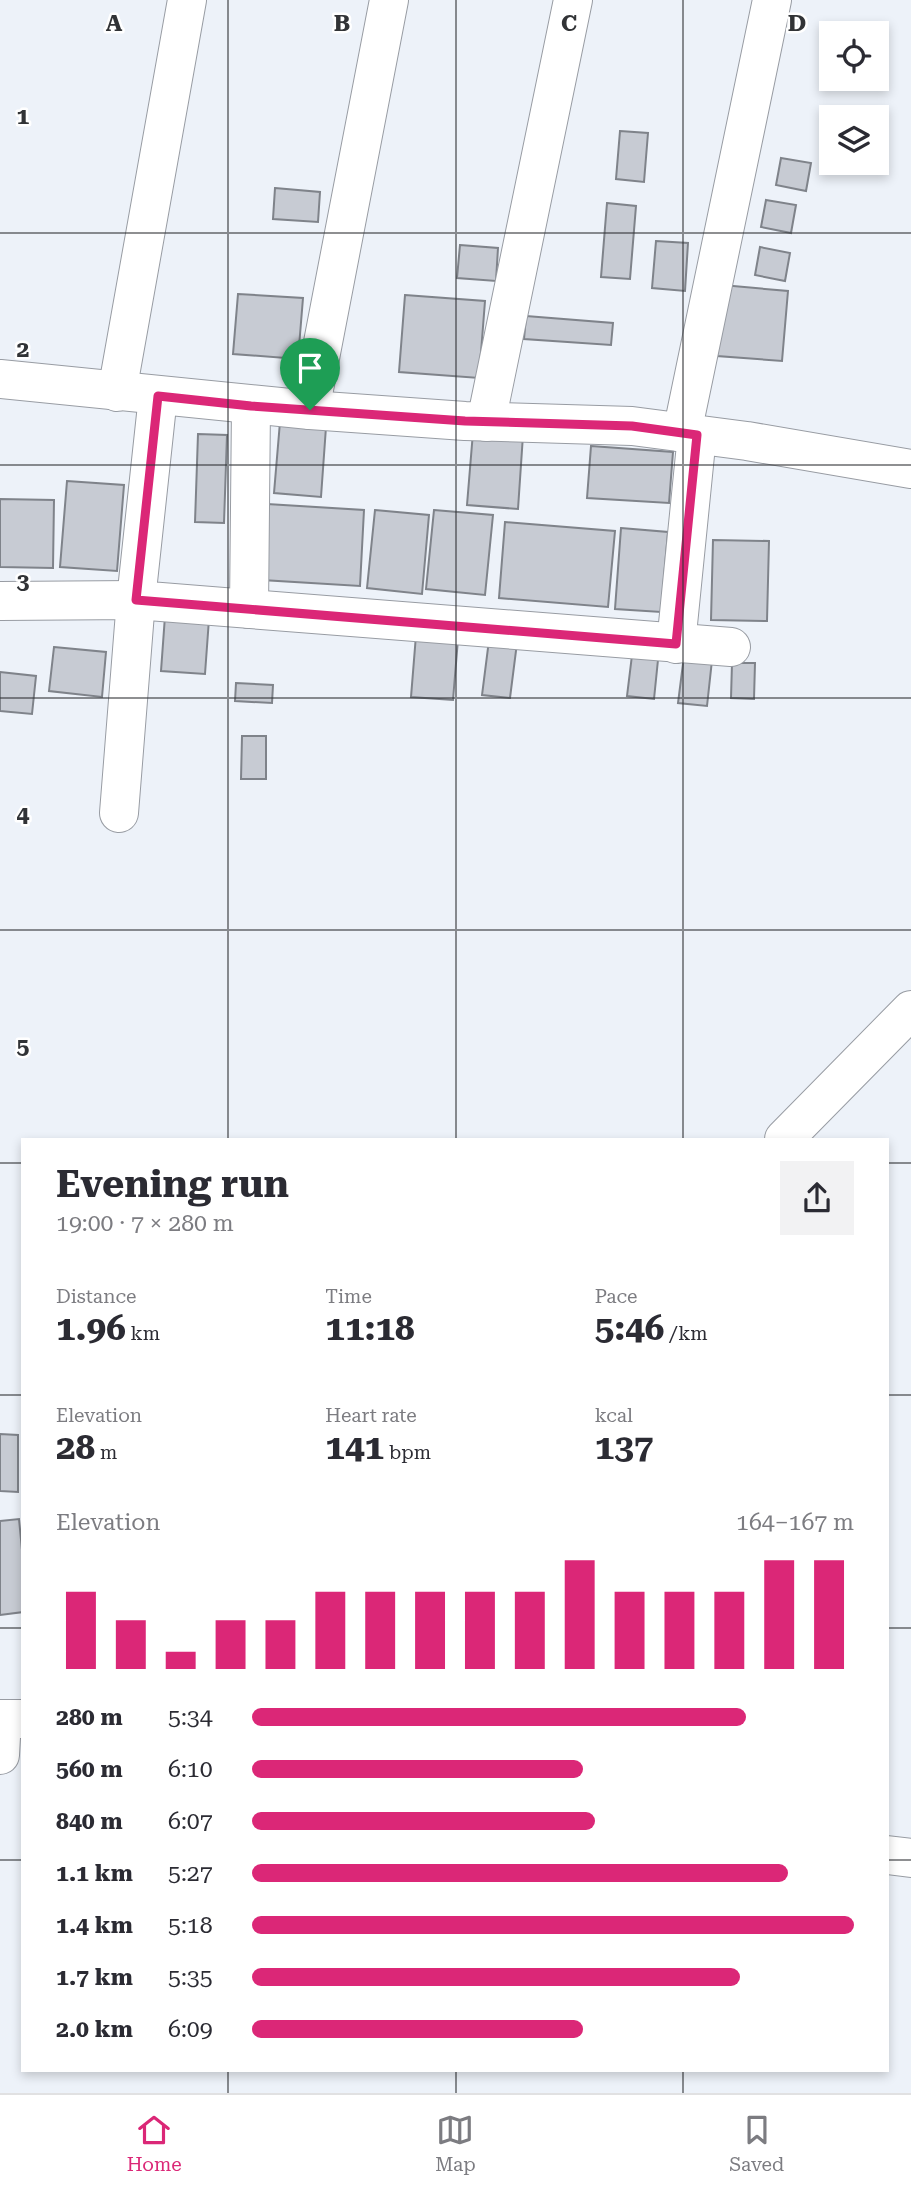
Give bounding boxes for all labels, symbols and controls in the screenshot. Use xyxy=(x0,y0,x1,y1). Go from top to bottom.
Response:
text: A xyxy=(106,10,123,37)
text: B xyxy=(334,10,350,37)
text: C xyxy=(561,10,577,37)
text: D xyxy=(788,10,806,37)
map controls xyxy=(819,21,889,175)
button: locate xyxy=(819,21,889,91)
text: 1 xyxy=(17,103,30,130)
button: layers xyxy=(819,105,889,175)
text: 2 xyxy=(17,336,29,363)
pin xyxy=(280,338,340,410)
icon: arrive xyxy=(291,349,329,387)
text: 3 xyxy=(17,568,30,595)
text: 4 xyxy=(17,801,30,828)
text: 5 xyxy=(17,1033,30,1060)
button: share xyxy=(780,1161,854,1235)
text: Evening run xyxy=(56,1162,289,1206)
text: 19:00 · 7 × 280 m xyxy=(56,1210,234,1237)
text: Distance xyxy=(56,1285,136,1308)
text: Time xyxy=(325,1285,372,1308)
text: Pace xyxy=(595,1285,638,1308)
text: 1.96 xyxy=(56,1308,126,1349)
text: 11:18 xyxy=(325,1308,415,1349)
text: 5:46 xyxy=(595,1308,664,1349)
text: km xyxy=(126,1322,160,1345)
text: /km xyxy=(664,1322,708,1345)
text: Elevation xyxy=(56,1404,142,1427)
text: Heart rate xyxy=(325,1404,417,1427)
text: kcal xyxy=(595,1404,633,1427)
text: 28 xyxy=(56,1427,95,1468)
text: 141 xyxy=(325,1427,384,1468)
text: 137 xyxy=(595,1427,653,1468)
text: m xyxy=(95,1441,117,1464)
text: bpm xyxy=(384,1441,431,1464)
text: Elevation xyxy=(56,1509,160,1536)
text: 164–167 m xyxy=(736,1509,854,1536)
text: 280 m xyxy=(56,1704,123,1731)
text: 5:34 xyxy=(168,1704,213,1731)
text: 560 m xyxy=(56,1756,123,1783)
text: 6:10 xyxy=(168,1756,213,1783)
text: 840 m xyxy=(56,1808,123,1835)
text: 6:07 xyxy=(168,1808,213,1835)
text: 1.1 km xyxy=(56,1860,133,1887)
text: 5:27 xyxy=(168,1860,213,1887)
text: 1.4 km xyxy=(56,1912,133,1939)
text: 5:18 xyxy=(168,1912,213,1939)
text: 1.7 km xyxy=(56,1964,133,1991)
text: 5:35 xyxy=(168,1964,213,1991)
text: 2.0 km xyxy=(56,2016,133,2043)
text: 6:09 xyxy=(168,2016,213,2043)
tab: Home xyxy=(127,2111,182,2176)
tab: Map xyxy=(435,2111,476,2176)
tab: Saved xyxy=(729,2111,784,2176)

